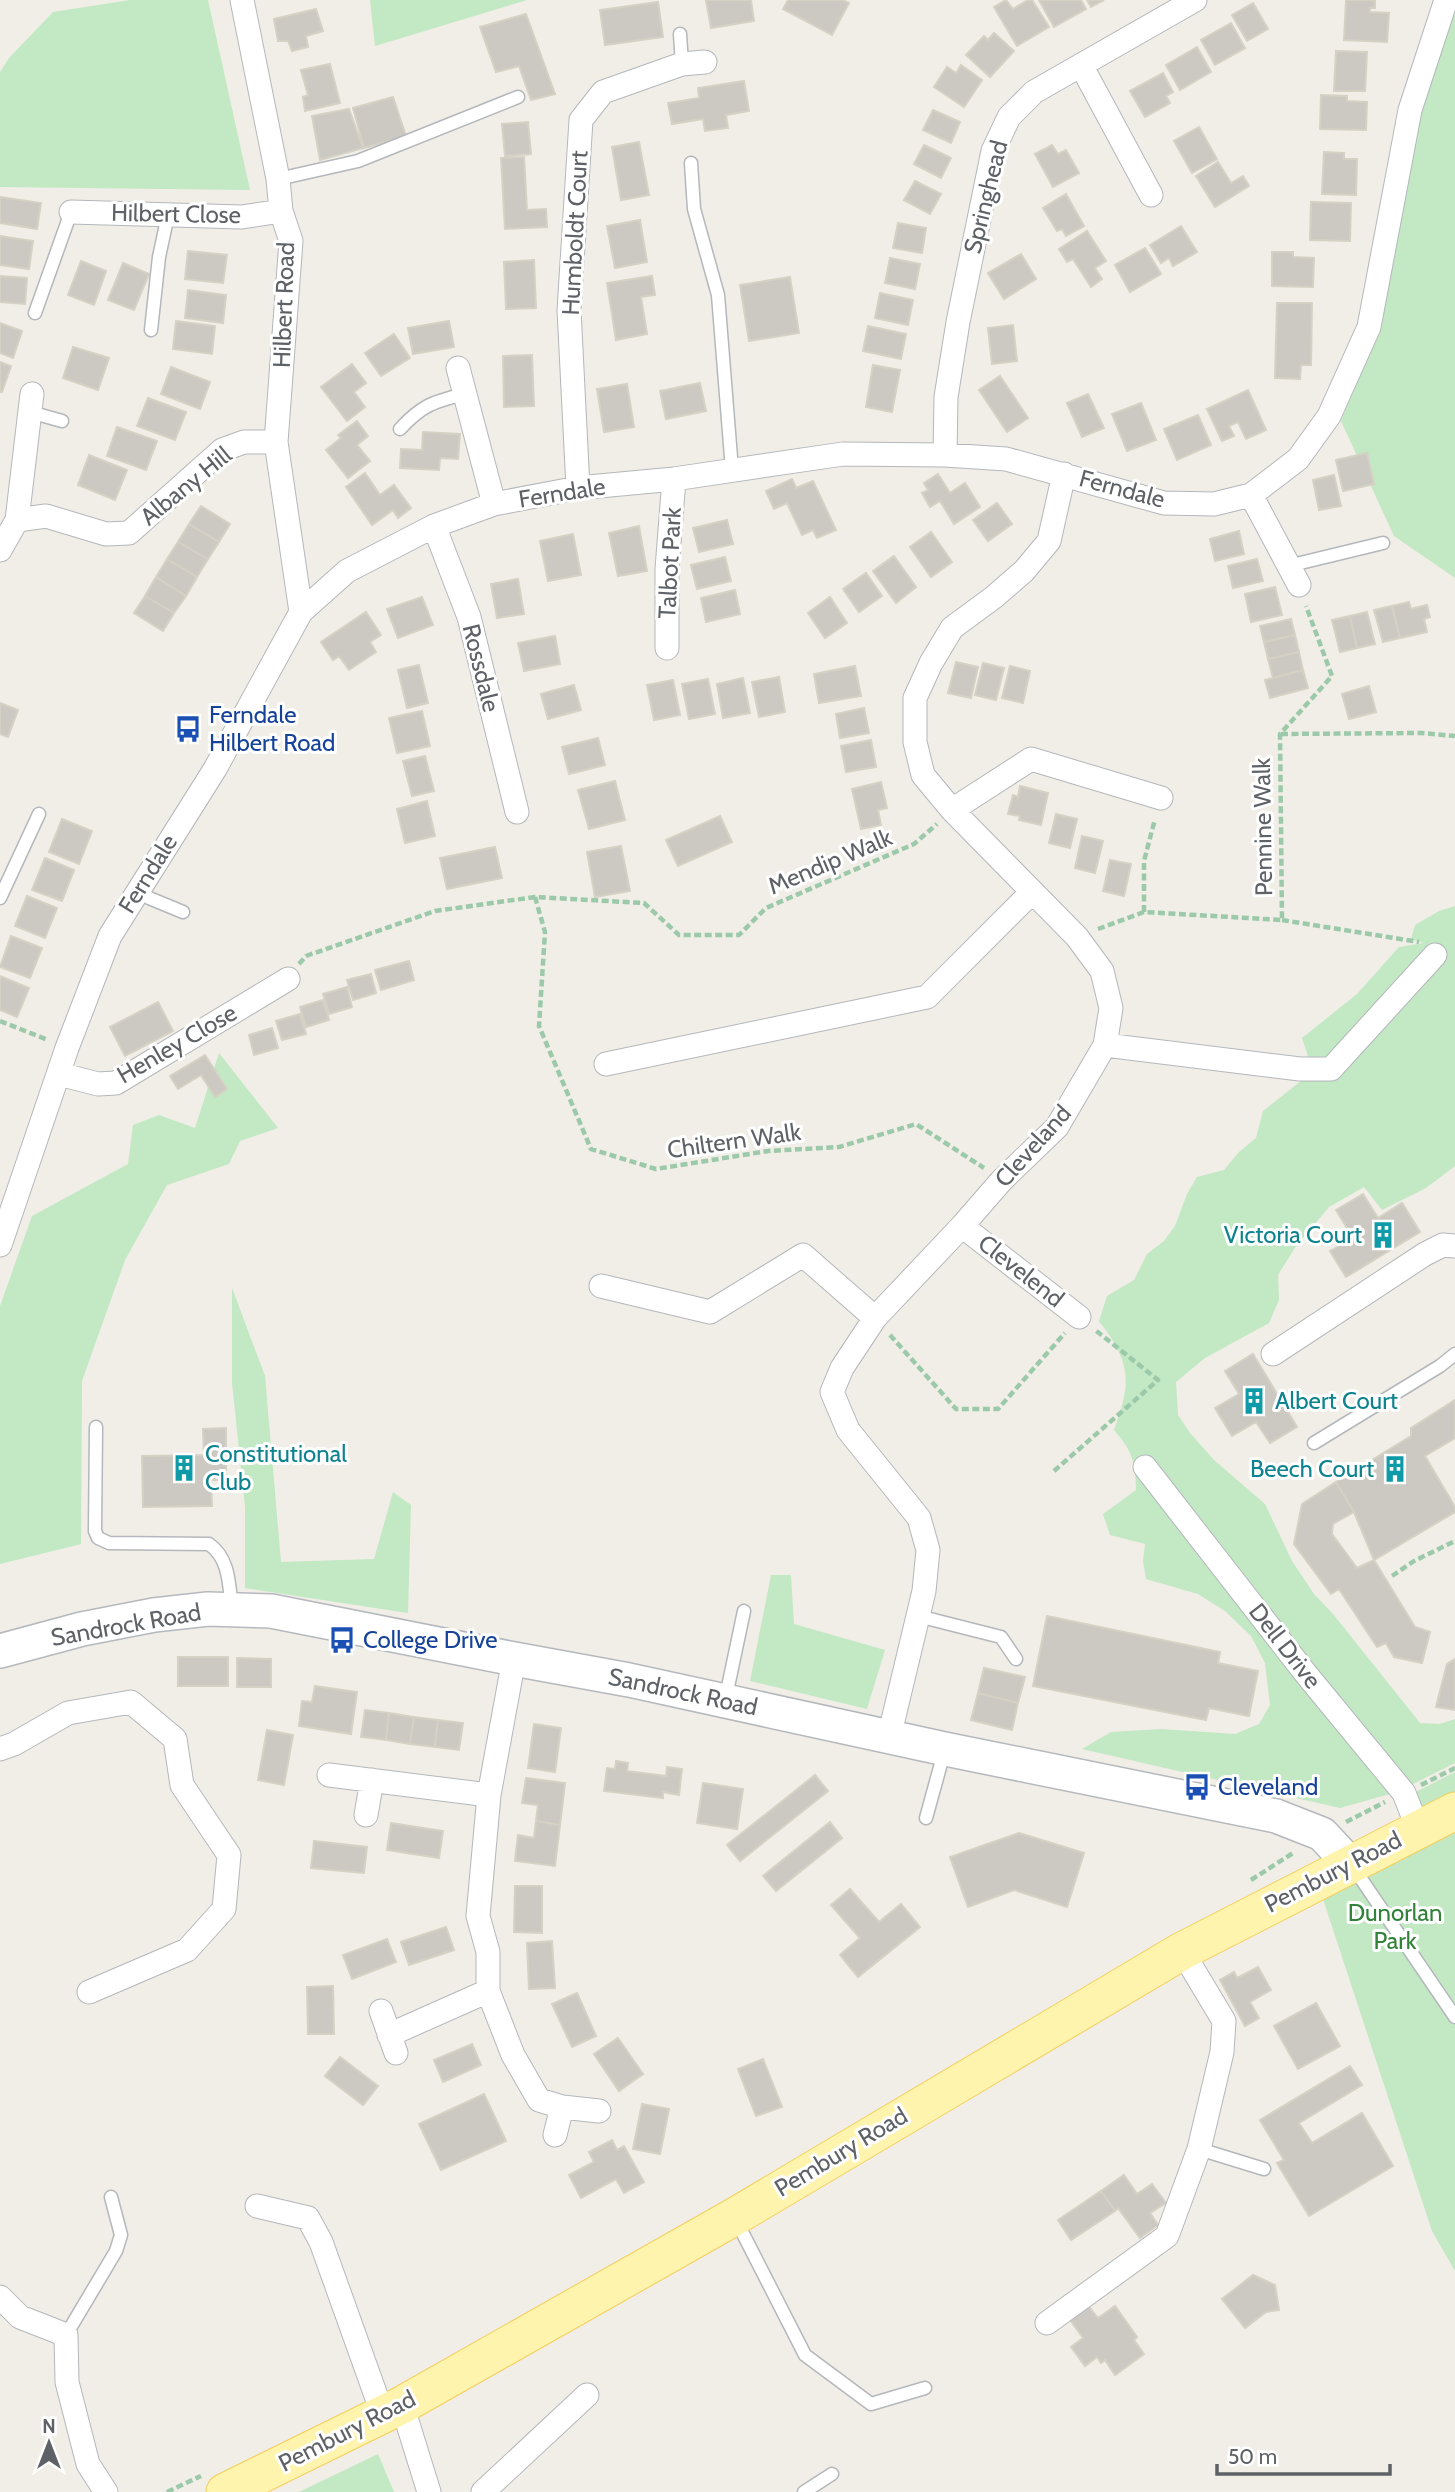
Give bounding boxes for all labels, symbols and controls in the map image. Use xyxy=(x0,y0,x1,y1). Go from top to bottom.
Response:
street label: Springhead xyxy=(957,137,1014,256)
street label: Humboldt Court xyxy=(556,150,593,316)
street label: Hilbert Close xyxy=(111,198,241,229)
street label: Hilbert Road xyxy=(267,241,300,369)
street label: Albany Hill xyxy=(134,440,237,531)
street label: Ferndale xyxy=(1076,463,1168,514)
street label: Ferndale xyxy=(516,471,607,514)
street label: Talbot Park xyxy=(652,506,687,619)
street label: Rossdale xyxy=(457,621,506,715)
place label: Ferndale Hilbert Road xyxy=(209,700,335,757)
bus stop icon: Ferndale Hilbert Road xyxy=(173,714,203,744)
street label: Pennine Walk xyxy=(1247,757,1278,896)
street label: Mendip Walk xyxy=(763,822,896,901)
street label: Ferndale xyxy=(112,829,183,919)
street label: Henley Close xyxy=(112,998,242,1089)
street label: Cleveland xyxy=(988,1099,1077,1193)
street label: Chiltern Walk xyxy=(665,1117,803,1164)
place label: Victoria Court xyxy=(1224,1220,1362,1249)
building icon: Victoria Court xyxy=(1368,1220,1398,1250)
street label: Clevelend xyxy=(973,1228,1070,1313)
building icon: Albert Court xyxy=(1239,1386,1269,1416)
place label: Albert Court xyxy=(1275,1386,1398,1415)
place label: Constitutional Club xyxy=(205,1439,347,1496)
building icon: Constitutional Club xyxy=(169,1453,199,1483)
place label: Beech Court xyxy=(1250,1454,1374,1483)
building icon: Beech Court xyxy=(1380,1454,1410,1484)
street label: Sandrock Road xyxy=(49,1597,203,1652)
street label: Dell Drive xyxy=(1243,1597,1328,1694)
bus stop icon: College Drive xyxy=(327,1625,357,1655)
place label: College Drive xyxy=(363,1625,498,1654)
street label: Sandrock Road xyxy=(606,1662,760,1721)
bus stop icon: Cleveland xyxy=(1182,1772,1212,1802)
place label: Cleveland xyxy=(1218,1772,1318,1801)
street label: Pembury Road xyxy=(1259,1825,1406,1918)
park label: Dunorlan Park xyxy=(1348,1898,1442,1955)
street label: Pembury Road xyxy=(769,2101,912,2203)
street label: Pembury Road xyxy=(273,2384,420,2477)
north arrow xyxy=(14,2408,84,2478)
text: N xyxy=(42,2415,56,2438)
scale bar xyxy=(1217,2432,1390,2476)
text: 50 m xyxy=(1228,2444,1277,2469)

